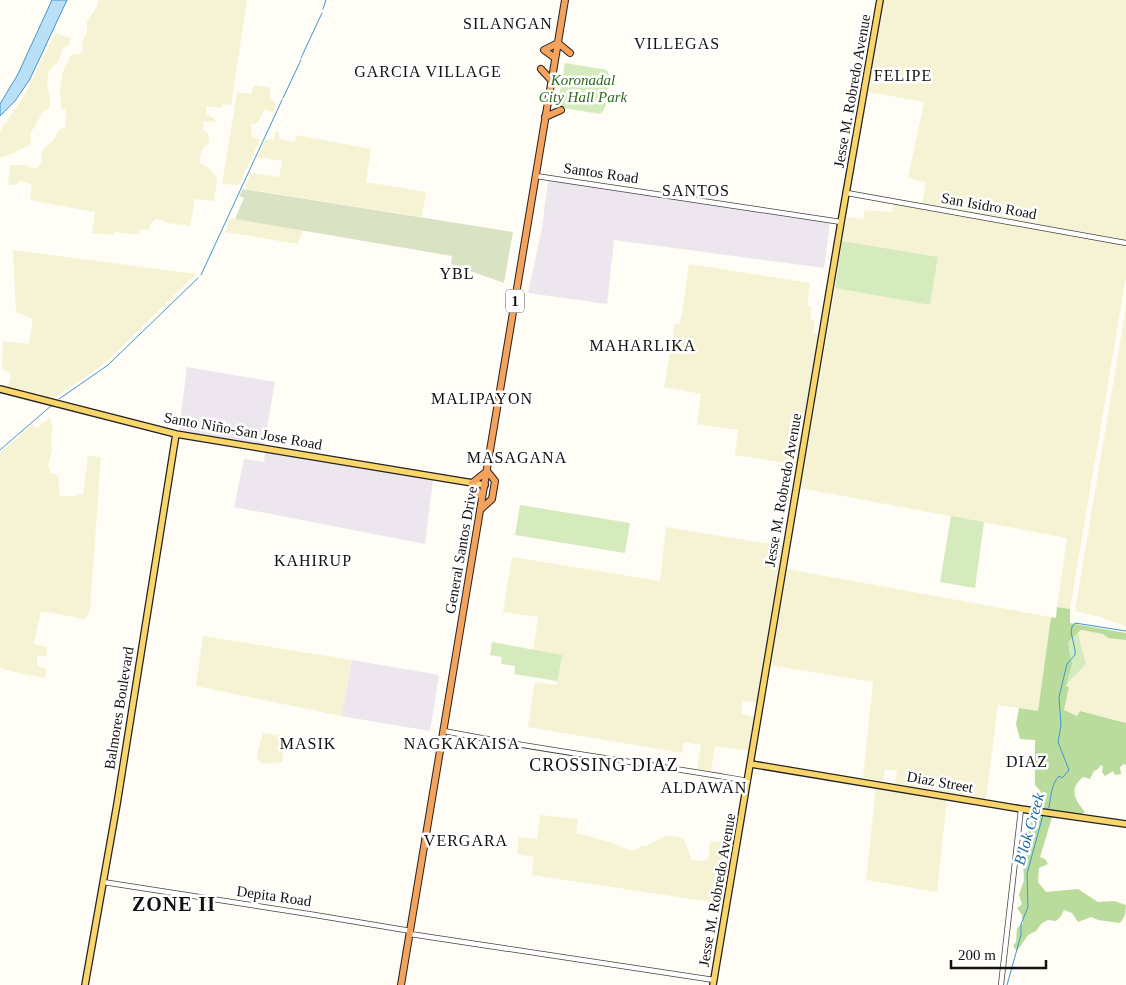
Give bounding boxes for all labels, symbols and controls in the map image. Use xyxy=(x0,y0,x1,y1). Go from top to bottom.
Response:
street label: Jesse M. Robredo Avenue xyxy=(831,13,873,169)
district label: SILANGAN xyxy=(463,15,553,32)
district label: VILLEGAS xyxy=(634,35,720,52)
district label: GARCIA VILLAGE xyxy=(354,63,502,80)
district label: FELIPE xyxy=(874,67,932,84)
park label: Koronadal City Hall Park xyxy=(539,72,628,105)
street label: Santos Road xyxy=(563,160,640,186)
district label: SANTOS xyxy=(662,182,730,199)
street label: San Isidro Road xyxy=(940,190,1038,222)
district label: YBL xyxy=(440,265,475,282)
road number: 1 xyxy=(506,290,524,312)
district label: MAHARLIKA xyxy=(590,337,696,354)
district label: MALIPAYON xyxy=(431,390,533,407)
street label: Santo Niño-San Jose Road xyxy=(163,409,324,453)
street label: Jesse M. Robredo Avenue xyxy=(762,412,804,568)
district label: MASAGANA xyxy=(467,449,567,466)
street label: General Santos Drive xyxy=(442,485,480,615)
district label: KAHIRUP xyxy=(274,552,352,569)
street label: Balmores Boulevard xyxy=(101,645,137,770)
district label: MASIK xyxy=(280,735,336,752)
district label: NAGKAKAISA xyxy=(404,735,520,752)
district label: DIAZ xyxy=(1006,753,1048,770)
district label: CROSSING DIAZ xyxy=(529,755,679,775)
street label: Diaz Street xyxy=(906,768,975,796)
district label: ALDAWAN xyxy=(661,779,747,796)
water label: B'lok Creek xyxy=(1011,790,1048,867)
street label: Jesse M. Robredo Avenue xyxy=(696,812,738,968)
district label: VERGARA xyxy=(424,832,508,849)
street label: Depita Road xyxy=(236,883,313,909)
district label: ZONE II xyxy=(132,893,216,915)
scale bar xyxy=(951,938,1046,970)
text: 200 m xyxy=(958,947,996,963)

